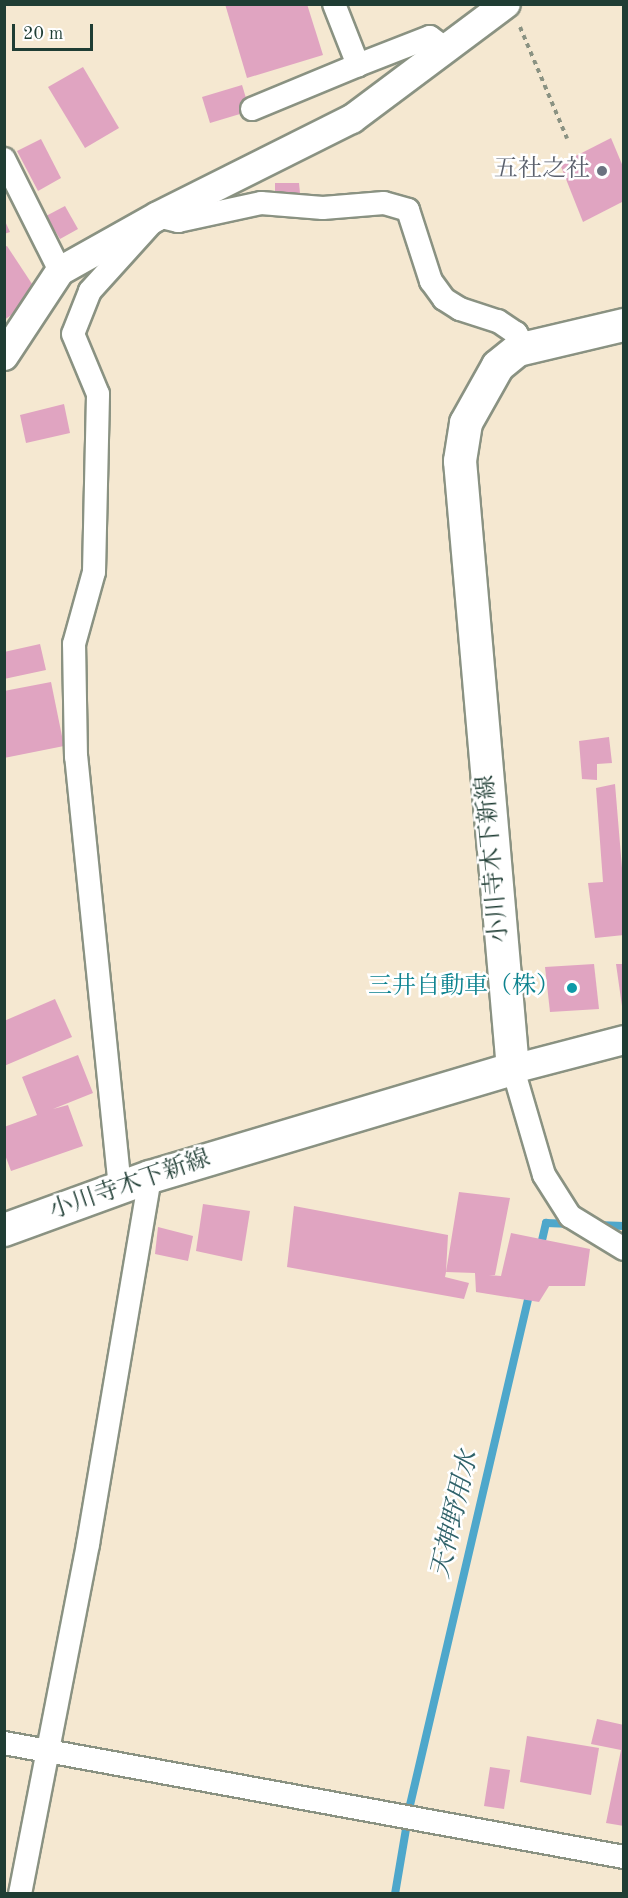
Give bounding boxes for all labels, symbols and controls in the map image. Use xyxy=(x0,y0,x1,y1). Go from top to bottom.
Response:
scale bar xyxy=(15,12,96,50)
text: 20 m xyxy=(23,25,63,43)
place label: 五社之社 xyxy=(494,157,590,185)
marker: 五社之社 xyxy=(595,164,609,178)
street label: 小川寺木下新線 xyxy=(472,774,516,944)
place label: 三井自動車（株） xyxy=(368,974,560,1002)
marker: 三井自動車（株） xyxy=(565,981,579,995)
street label: 小川寺木下新線 xyxy=(46,1145,214,1227)
water label: 天神野用水 xyxy=(426,1448,486,1582)

